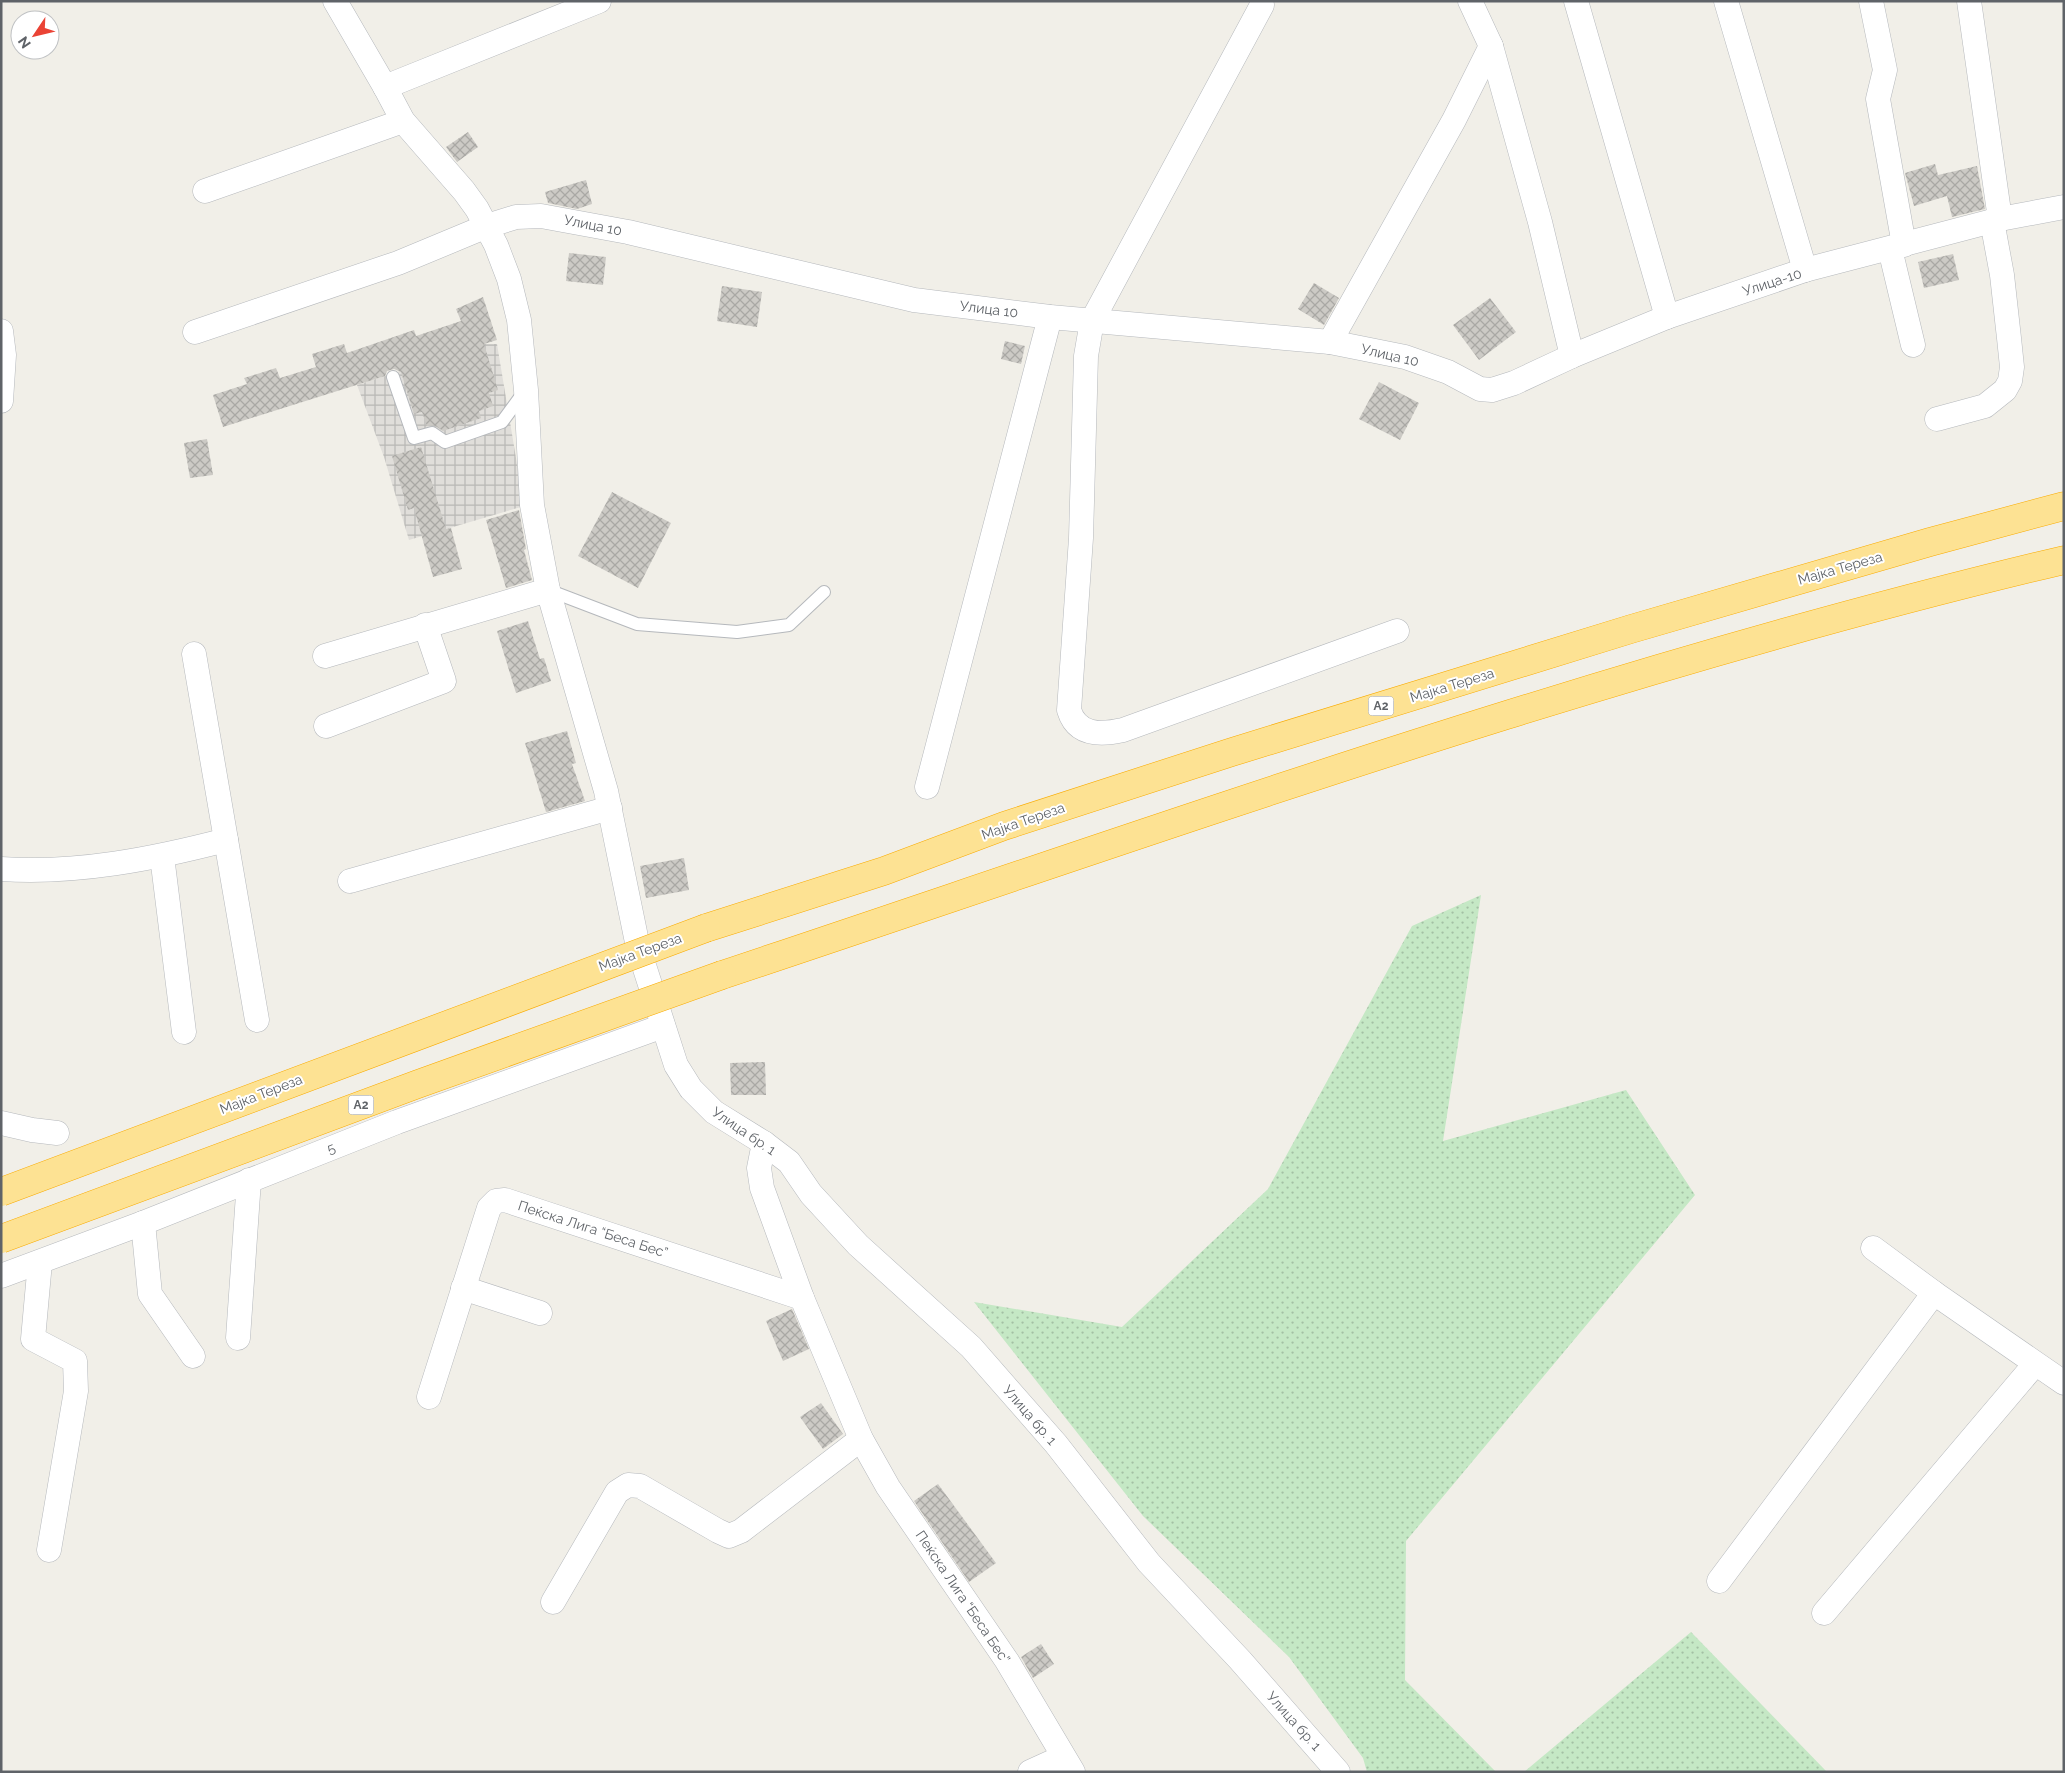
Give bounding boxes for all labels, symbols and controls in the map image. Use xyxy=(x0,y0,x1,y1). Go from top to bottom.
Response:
north arrow xyxy=(10,10,60,60)
text: N xyxy=(15,33,34,51)
street label: Улица 10 xyxy=(563,212,623,238)
street label: Улица-10 xyxy=(1741,265,1803,299)
street label: Улица 10 xyxy=(959,297,1019,321)
street label: Улица 10 xyxy=(1360,341,1420,369)
street label: Мајка Тереза xyxy=(1796,548,1884,588)
street label: Мајка Тереза xyxy=(1408,665,1496,705)
road number: A2 xyxy=(1368,696,1394,716)
street label: Мајка Тереза xyxy=(979,799,1067,843)
street label: Мајка Тереза xyxy=(596,930,684,974)
street label: Мајка Тереза xyxy=(217,1071,305,1117)
road number: A2 xyxy=(348,1096,374,1114)
street label: Улица бр. 1 xyxy=(709,1104,779,1158)
street label: 5 xyxy=(324,1139,338,1157)
street label: Пеќска Лига “Беса Бес” xyxy=(516,1197,670,1261)
street label: Улица бр. 1 xyxy=(1000,1382,1060,1448)
street label: Пеќска Лига “Беса Бес” xyxy=(913,1528,1013,1666)
street label: Улица бр. 1 xyxy=(1263,1688,1325,1754)

